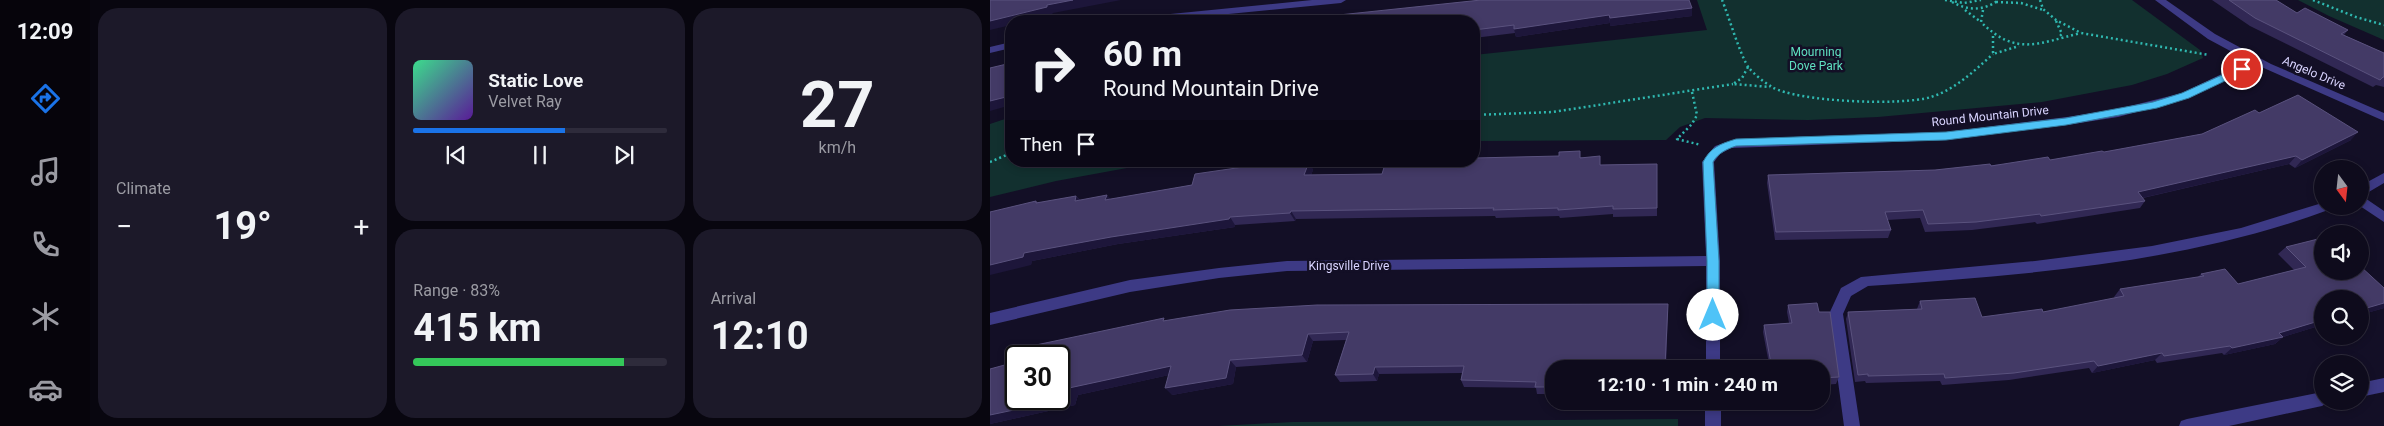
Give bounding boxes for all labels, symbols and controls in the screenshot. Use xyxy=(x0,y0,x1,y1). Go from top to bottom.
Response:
text: 12:09 xyxy=(17,19,73,44)
text: 60 m xyxy=(1103,34,1182,75)
icon: right xyxy=(1020,35,1085,100)
park label: Mourning Dove Park xyxy=(1789,45,1844,73)
pin xyxy=(2221,48,2263,90)
street label: Angelo Drive xyxy=(2280,53,2348,93)
icon: arrive xyxy=(2228,55,2256,83)
text: 27 xyxy=(800,67,875,143)
text: Static Love xyxy=(488,69,583,92)
text: Round Mountain Drive xyxy=(1103,76,1319,101)
icon: directions xyxy=(28,81,63,116)
text: Velvet Ray xyxy=(488,92,562,111)
street label: Round Mountain Drive xyxy=(1931,103,2049,129)
icon: arrive xyxy=(1072,130,1100,158)
text: Then xyxy=(1020,133,1062,156)
text: km/h xyxy=(819,138,856,157)
icon: previous xyxy=(442,141,470,169)
icon: pause xyxy=(526,141,554,169)
icon: next xyxy=(610,141,638,169)
icon: music xyxy=(28,154,63,189)
north arrow xyxy=(2314,160,2369,215)
map controls xyxy=(2314,160,2369,410)
text: Climate xyxy=(116,179,171,198)
text: 19° xyxy=(214,204,272,248)
text: − xyxy=(116,210,132,243)
text: + xyxy=(353,210,369,243)
button: sound xyxy=(2314,225,2369,280)
icon: phone xyxy=(28,227,63,262)
street label: Kingsville Drive xyxy=(1309,259,1389,273)
text: Range · 83% xyxy=(413,281,500,300)
position arrow xyxy=(1686,288,1738,340)
text: Arrival xyxy=(711,289,756,308)
button: search xyxy=(2314,290,2369,345)
icon: climate xyxy=(28,299,63,334)
text: 415 km xyxy=(413,306,541,350)
text: 12:10 xyxy=(711,314,809,358)
speed limit sign: 30 xyxy=(1005,345,1070,410)
button: layers xyxy=(2314,355,2369,410)
icon: car xyxy=(28,372,63,407)
text: 12:10 · 1 min · 240 m xyxy=(1597,373,1778,396)

